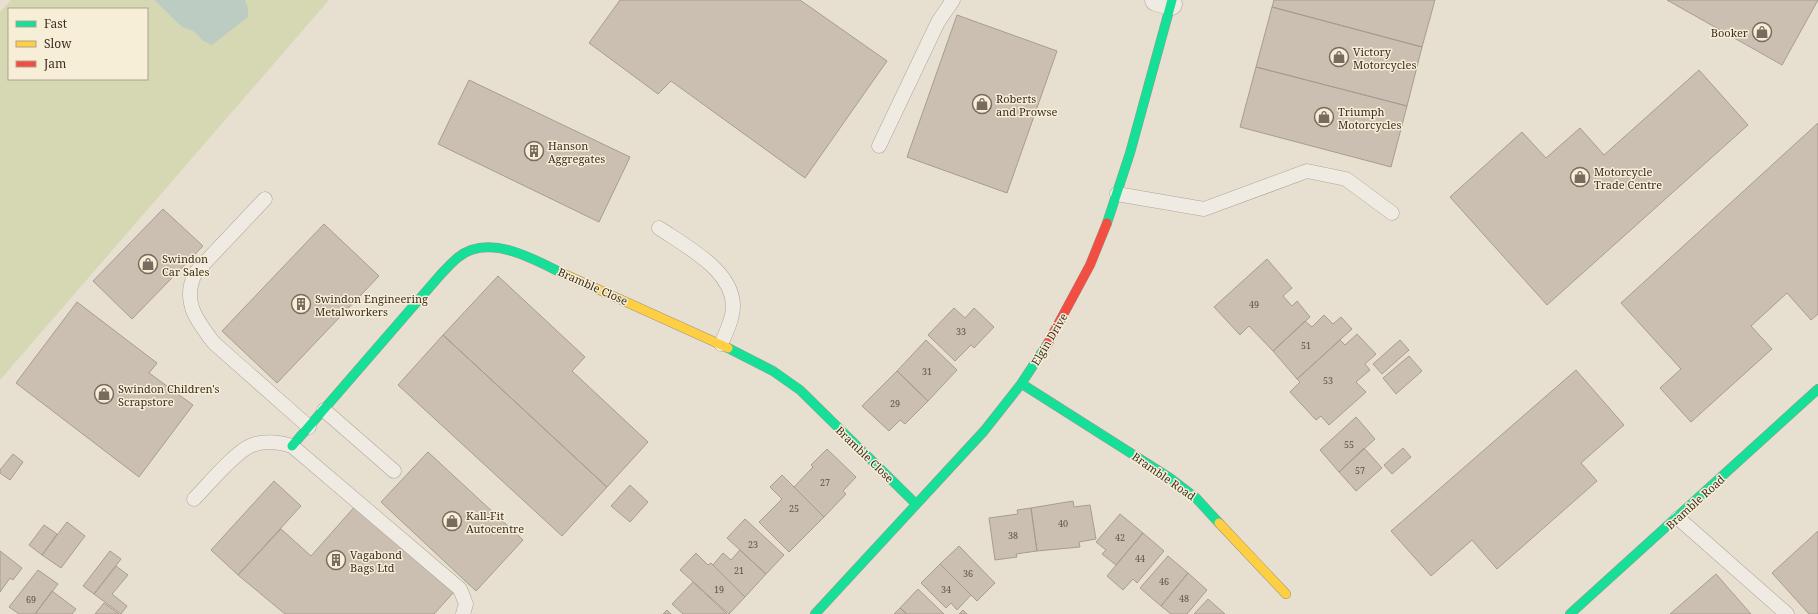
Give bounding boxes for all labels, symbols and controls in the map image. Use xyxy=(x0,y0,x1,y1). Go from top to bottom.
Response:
legend xyxy=(8,8,148,80)
text: Fast xyxy=(44,15,67,32)
shop icon: Booker xyxy=(1751,21,1773,43)
place label: Booker xyxy=(1711,25,1749,40)
text: Slow xyxy=(44,35,72,52)
place label: Victory Motorcycles xyxy=(1353,44,1416,72)
shop icon: Victory Motorcycles xyxy=(1328,46,1350,68)
text: Jam xyxy=(43,55,66,72)
place label: Roberts and Prowse xyxy=(996,91,1058,119)
shop icon: Roberts and Prowse xyxy=(971,93,993,115)
place label: Triumph Motorcycles xyxy=(1338,104,1401,132)
shop icon: Triumph Motorcycles xyxy=(1313,106,1335,128)
place label: Hanson Aggregates xyxy=(548,138,605,166)
building icon: Hanson Aggregates xyxy=(523,140,545,162)
place label: Motorcycle Trade Centre xyxy=(1594,164,1662,192)
shop icon: Motorcycle Trade Centre xyxy=(1569,166,1591,188)
place label: Swindon Car Sales xyxy=(162,251,209,279)
shop icon: Swindon Car Sales xyxy=(137,253,159,275)
street label: Bramble Close xyxy=(556,264,630,308)
place label: Swindon Engineering Metalworkers xyxy=(315,291,428,319)
building icon: Swindon Engineering Metalworkers xyxy=(290,293,312,315)
house number: 49 xyxy=(1249,298,1259,311)
street label: Elgin Drive xyxy=(1027,310,1071,368)
house number: 33 xyxy=(956,325,966,338)
house number: 51 xyxy=(1301,339,1311,352)
house number: 31 xyxy=(922,365,932,378)
house number: 53 xyxy=(1323,374,1333,387)
place label: Swindon Children's Scrapstore xyxy=(118,381,220,409)
shop icon: Swindon Children's Scrapstore xyxy=(93,383,115,405)
house number: 29 xyxy=(890,397,900,410)
street label: Bramble Close xyxy=(833,423,897,486)
house number: 55 xyxy=(1344,438,1354,451)
street label: Bramble Road xyxy=(1129,449,1199,504)
house number: 57 xyxy=(1355,464,1365,477)
street label: Bramble Road xyxy=(1662,471,1728,532)
house number: 27 xyxy=(820,476,830,489)
house number: 25 xyxy=(789,502,799,515)
place label: Kall-Fit Autocentre xyxy=(466,508,524,536)
shop icon: Kall-Fit Autocentre xyxy=(441,510,463,532)
house number: 40 xyxy=(1058,517,1068,530)
house number: 38 xyxy=(1008,529,1018,542)
house number: 42 xyxy=(1115,531,1125,544)
house number: 23 xyxy=(748,538,758,551)
place label: Vagabond Bags Ltd xyxy=(350,547,402,575)
building icon: Vagabond Bags Ltd xyxy=(325,549,347,571)
house number: 44 xyxy=(1135,552,1145,565)
house number: 21 xyxy=(734,564,744,577)
house number: 36 xyxy=(963,567,973,580)
house number: 46 xyxy=(1159,575,1169,588)
house number: 19 xyxy=(714,583,724,596)
house number: 34 xyxy=(941,583,951,596)
house number: 48 xyxy=(1179,592,1189,605)
house number: 69 xyxy=(26,593,36,606)

